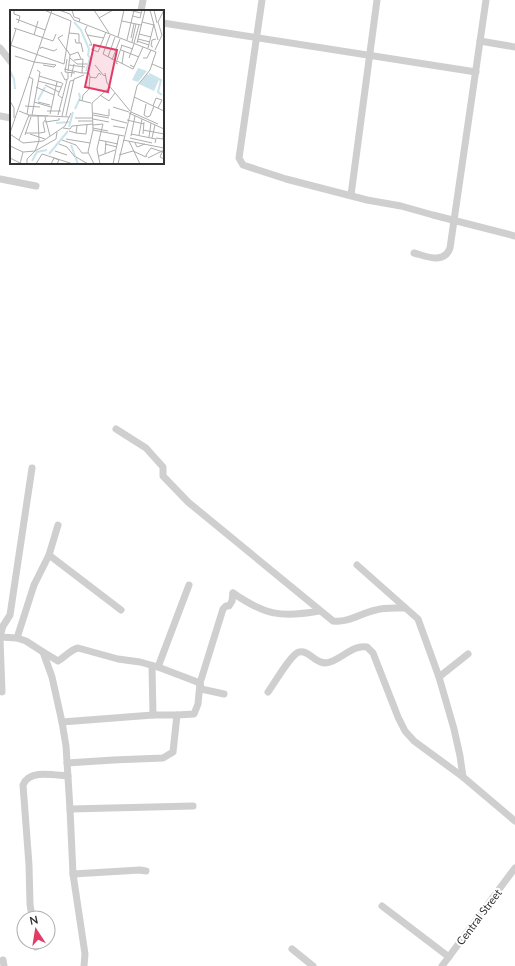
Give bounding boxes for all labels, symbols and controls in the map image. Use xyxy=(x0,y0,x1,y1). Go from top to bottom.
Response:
inset map xyxy=(10,10,164,164)
street label: Central Street xyxy=(453,886,504,947)
north arrow xyxy=(16,910,56,950)
text: N xyxy=(28,912,39,927)

